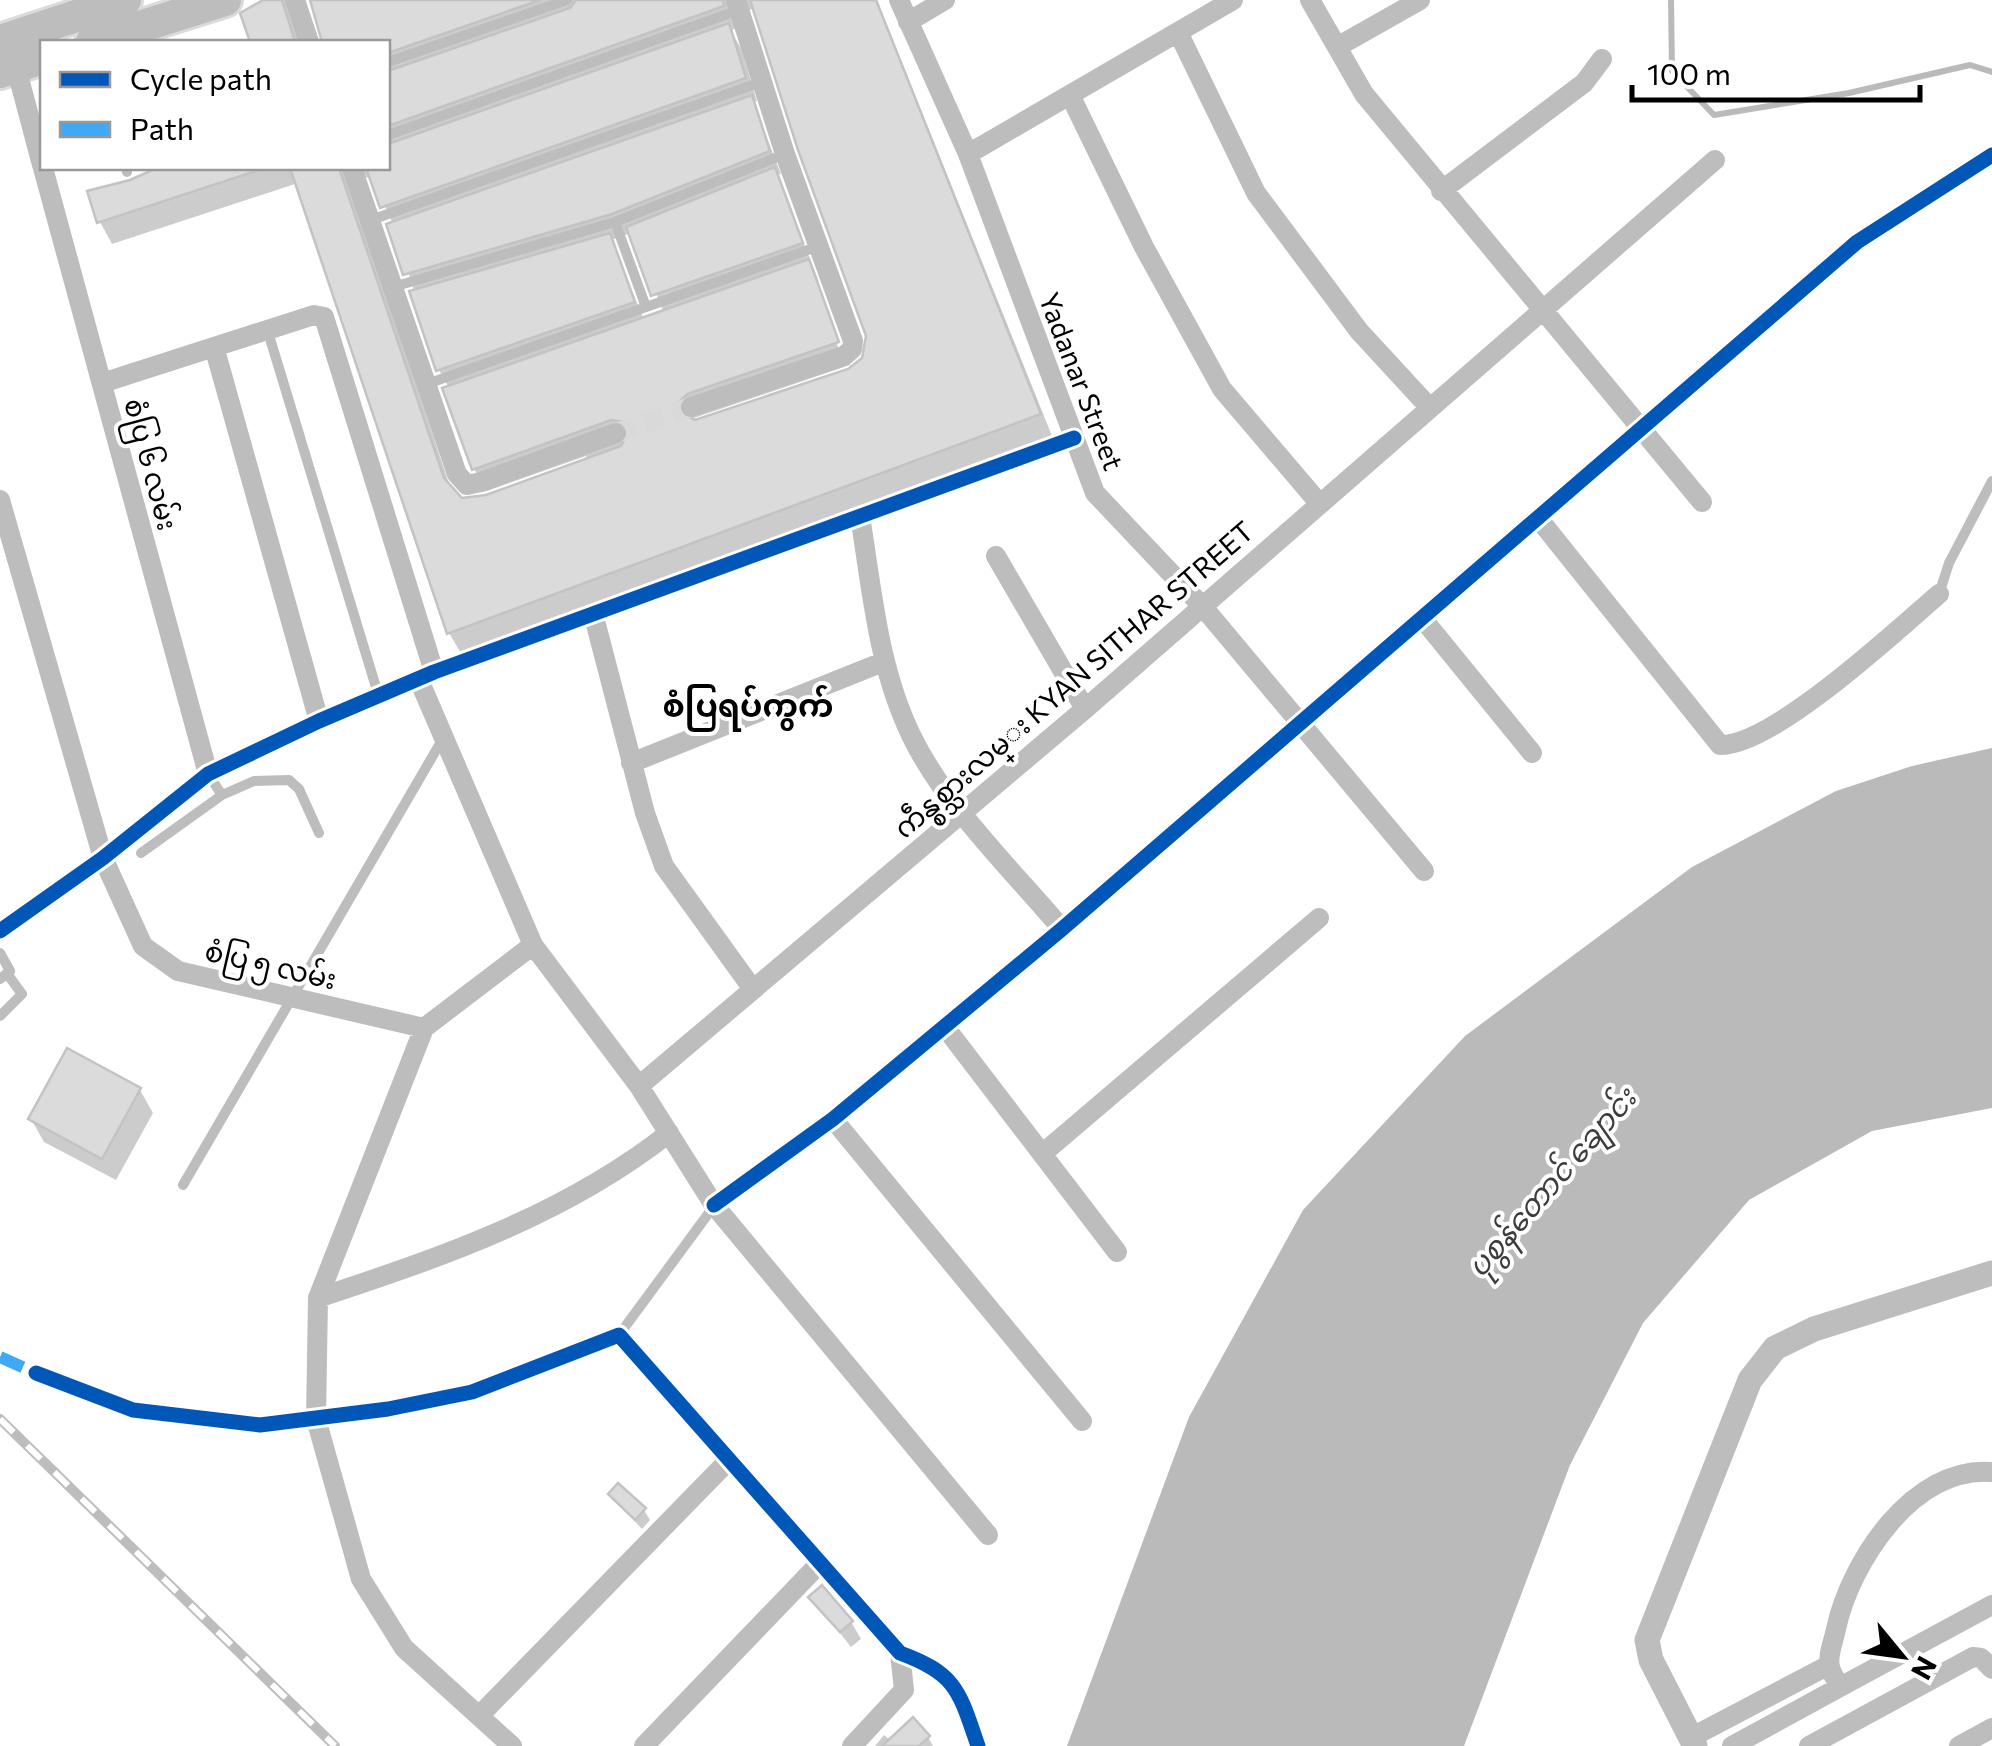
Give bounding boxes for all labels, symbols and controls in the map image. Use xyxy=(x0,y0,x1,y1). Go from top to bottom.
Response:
legend xyxy=(40,40,390,170)
scale bar xyxy=(1632,40,1920,102)
text: 100 m xyxy=(1647,54,1731,91)
text: Cycle path xyxy=(130,59,272,96)
text: Path xyxy=(130,109,194,146)
street label: Yadanar Street xyxy=(1033,287,1131,475)
street label: စံပြ ၆ လမ်း xyxy=(111,394,186,536)
street label: ကဵန္စစ္သားလမ္း KYAN SITHAR STREET xyxy=(886,513,1265,850)
district label: စံပြရပ်ကွက် xyxy=(663,684,833,732)
street label: စံပြ ၅ လမ်း xyxy=(200,932,340,1002)
water label: ပုစွန်တောင် ချောင်း xyxy=(1458,1078,1650,1289)
north arrow xyxy=(1852,1606,1952,1706)
text: N xyxy=(1905,1651,1945,1686)

